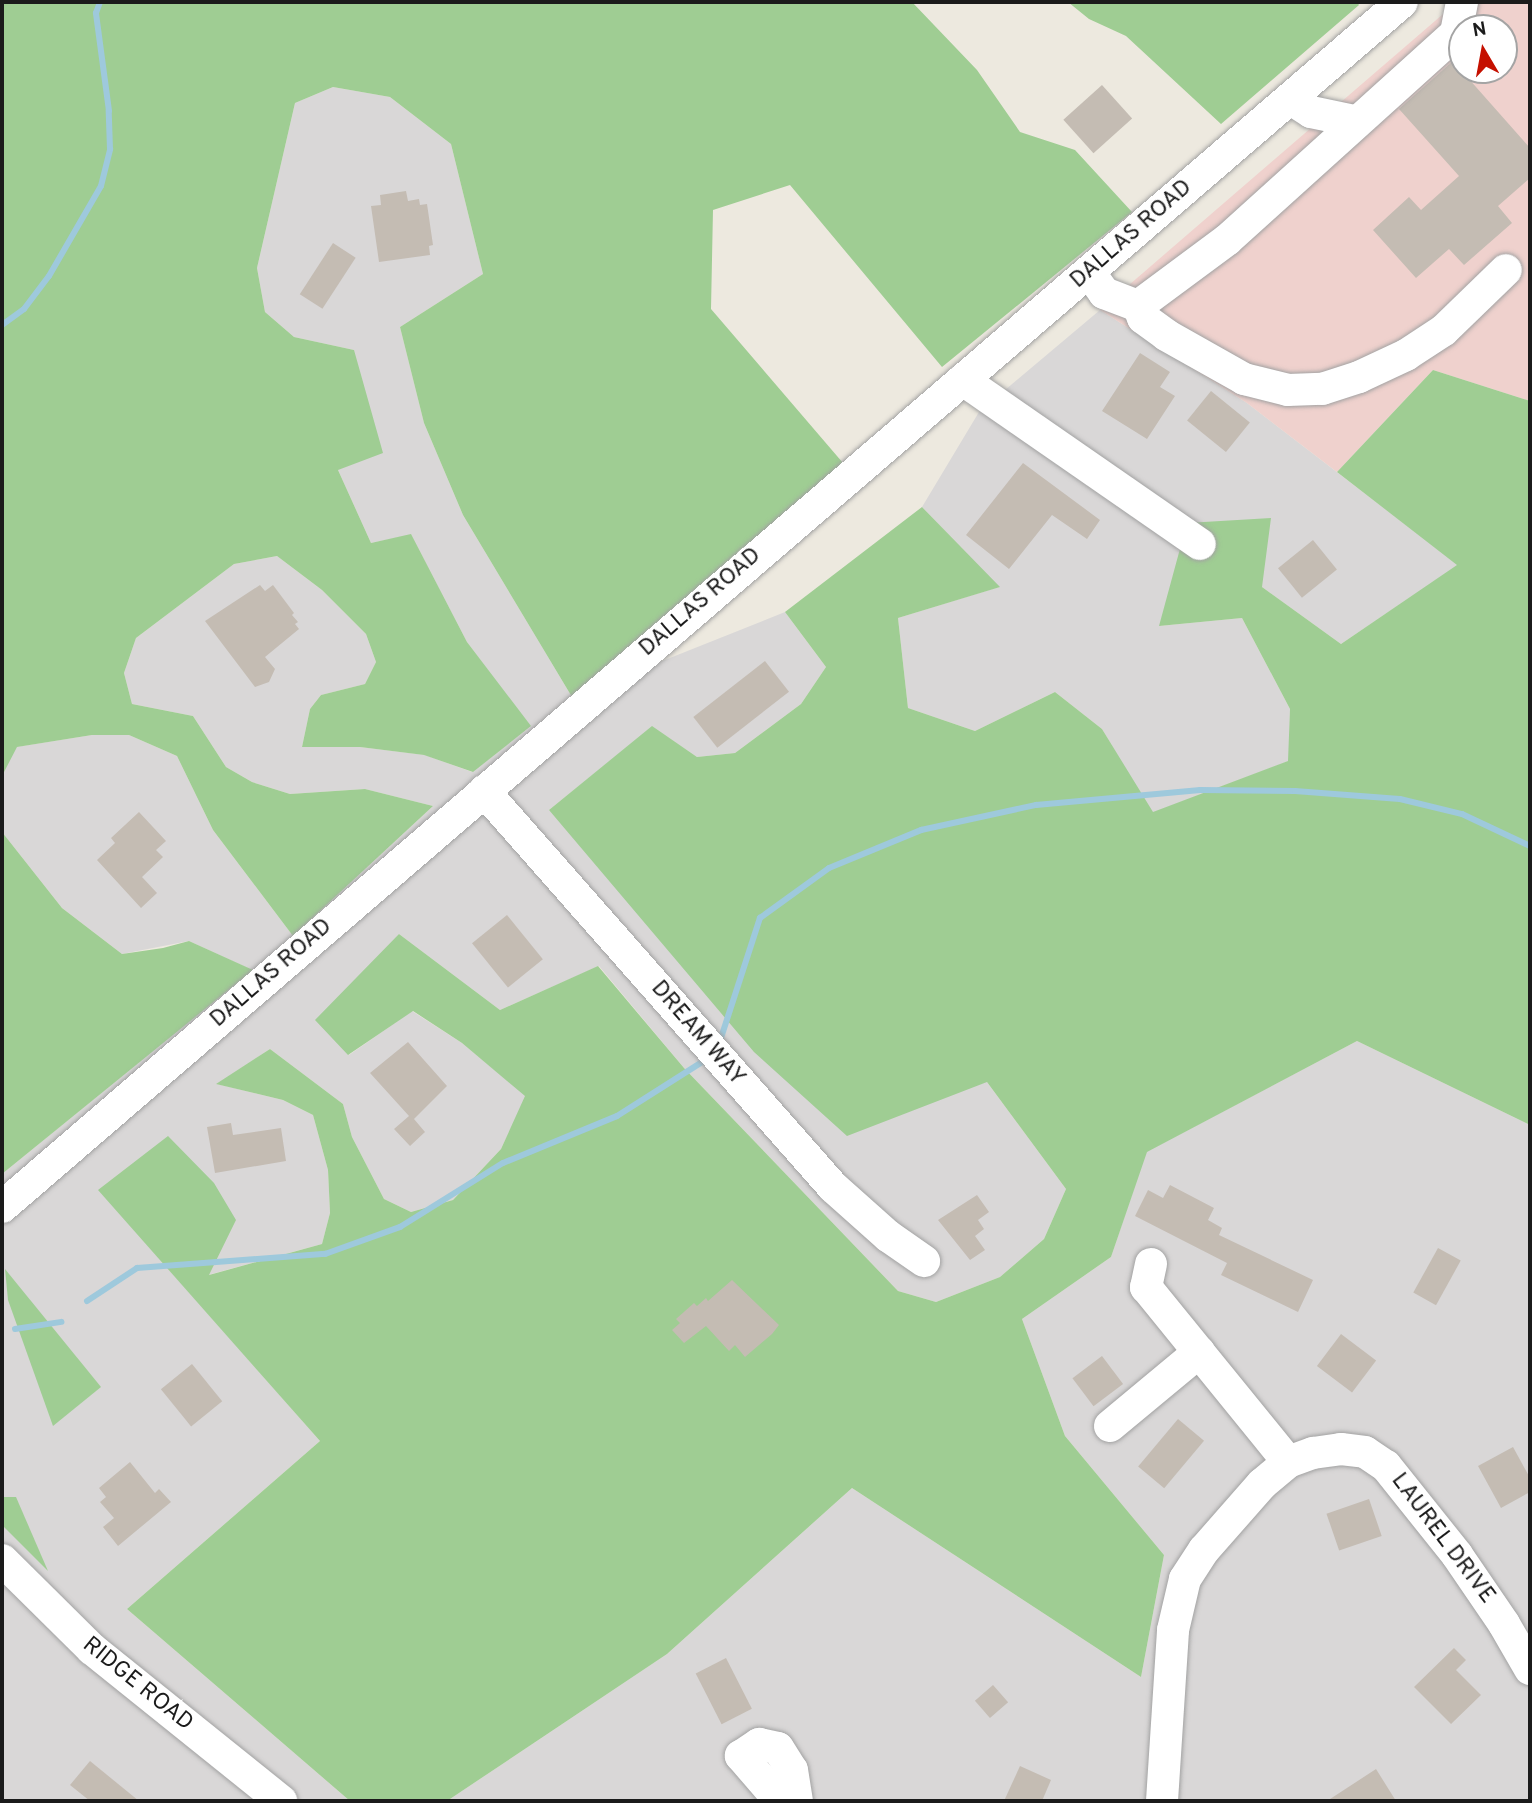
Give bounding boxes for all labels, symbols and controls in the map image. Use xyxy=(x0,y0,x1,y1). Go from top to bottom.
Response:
north arrow xyxy=(1448,14,1518,84)
text: N xyxy=(1471,17,1489,43)
street label: DALLAS ROAD xyxy=(1066,175,1198,295)
street label: DALLAS ROAD xyxy=(635,543,767,663)
street label: DALLAS ROAD xyxy=(206,914,338,1034)
street label: DREAM WAY xyxy=(644,976,750,1092)
street label: LAUREL DRIVE xyxy=(1384,1468,1500,1610)
street label: RIDGE ROAD xyxy=(76,1632,198,1738)

